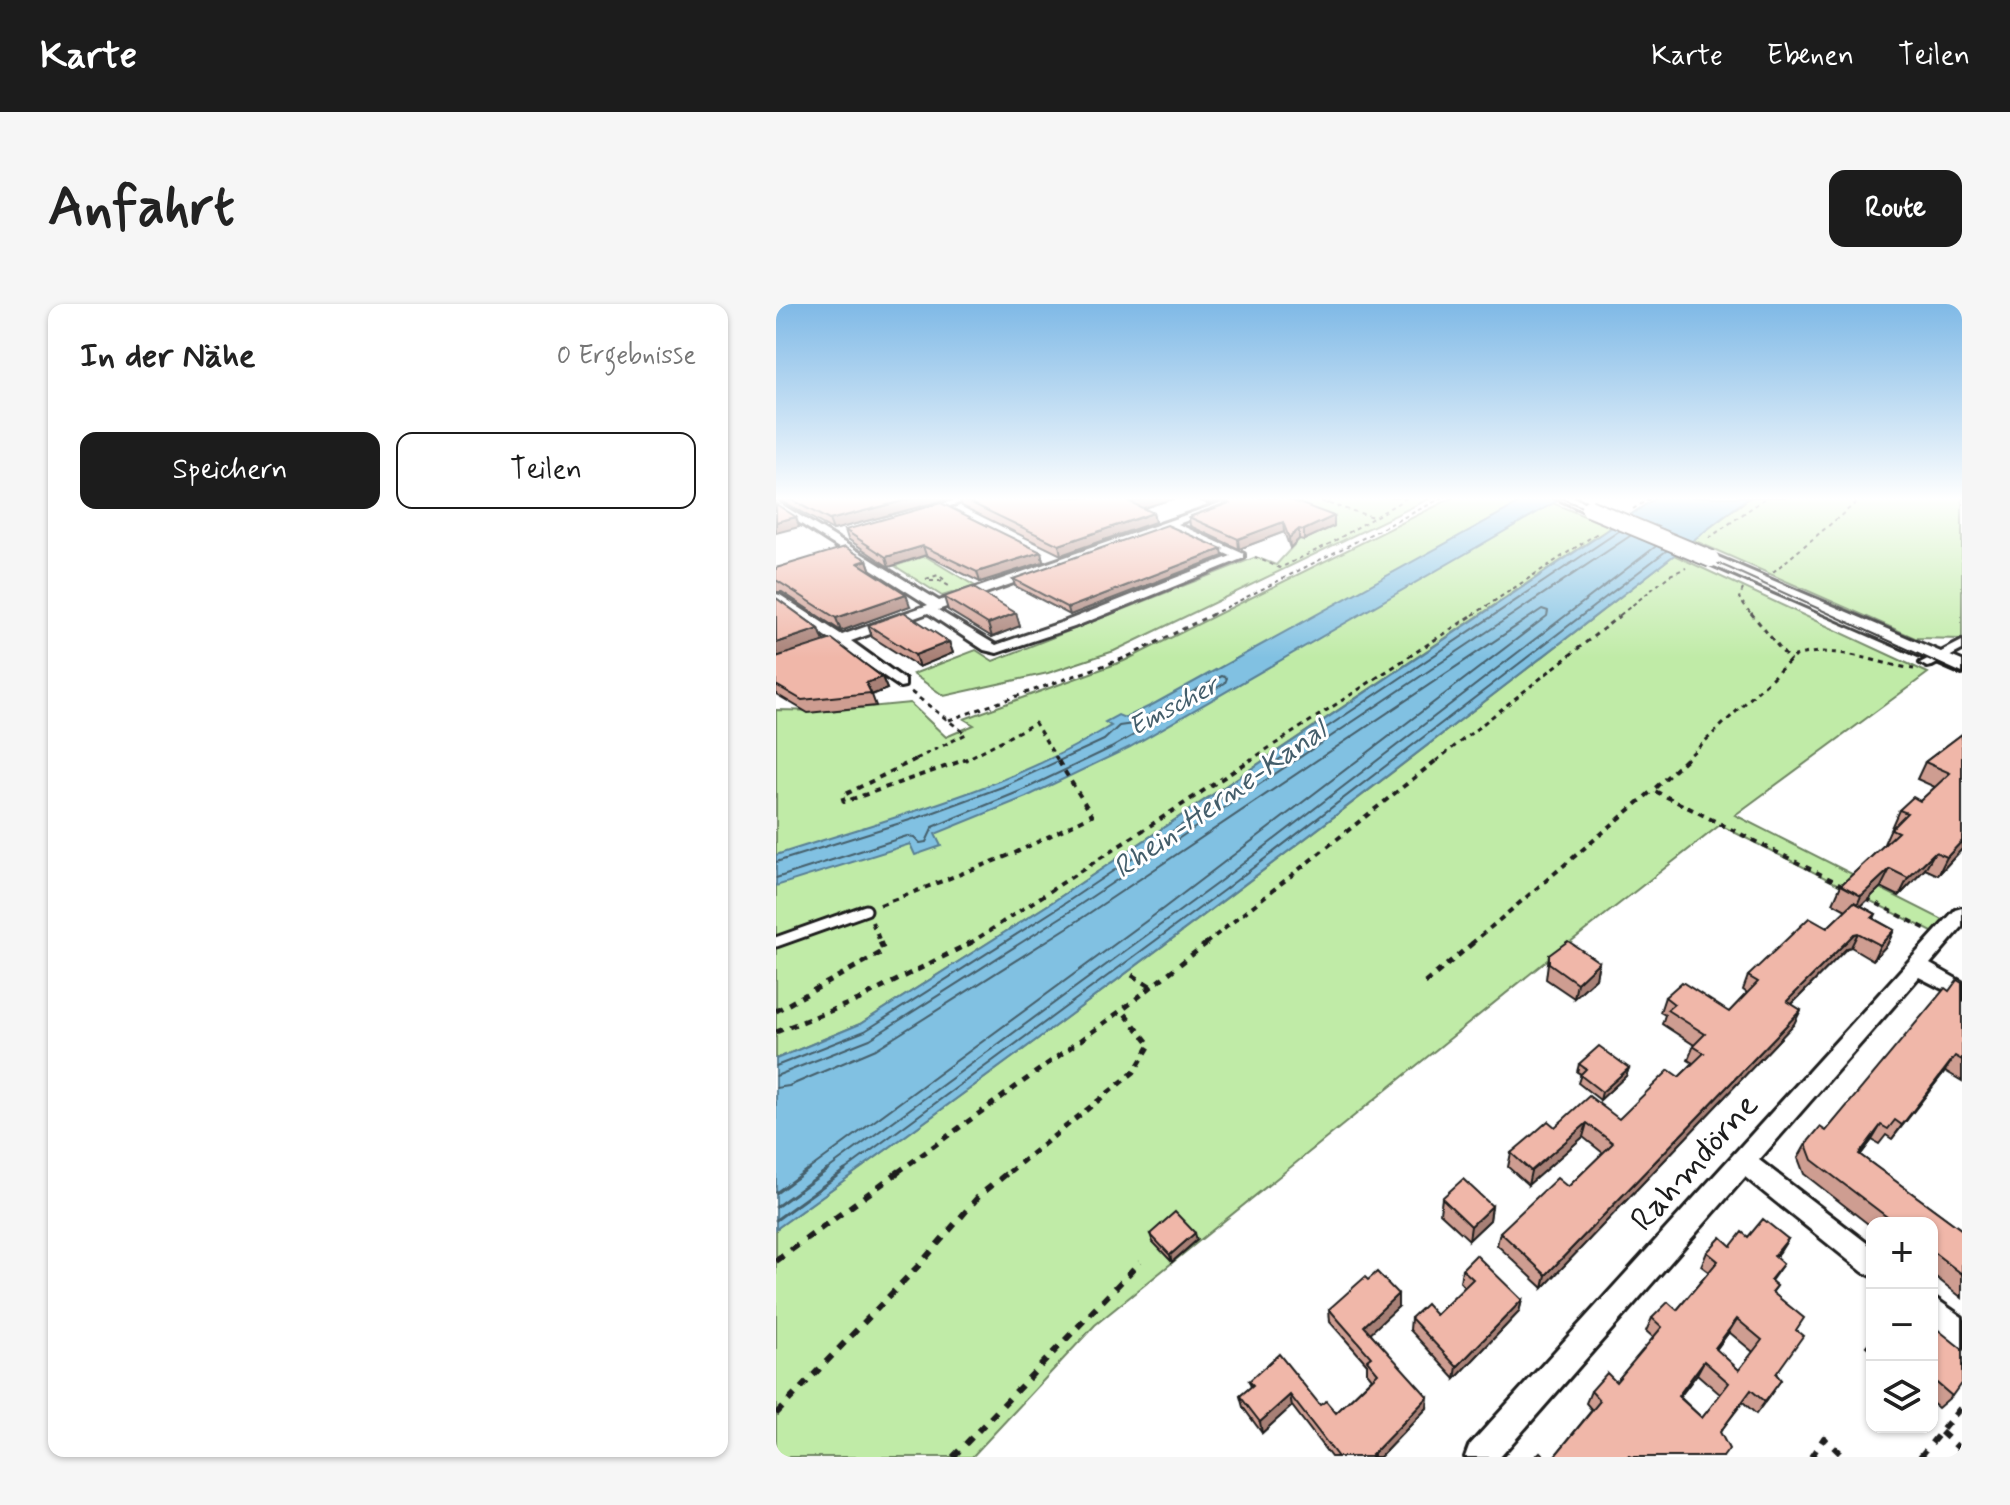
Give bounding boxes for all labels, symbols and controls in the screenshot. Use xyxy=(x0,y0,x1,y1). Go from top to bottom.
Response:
text: Karte xyxy=(40,32,137,81)
text: Karte xyxy=(1651,38,1723,75)
text: Ebenen xyxy=(1767,38,1854,75)
text: Teilen xyxy=(1898,38,1970,75)
button: Route xyxy=(1829,170,1962,247)
text: Anfahrt xyxy=(48,172,235,245)
text: In der Nähe xyxy=(80,334,255,379)
text: 0 Ergebnisse xyxy=(557,339,696,373)
button: Speichern xyxy=(80,432,380,509)
button: Teilen xyxy=(396,432,696,509)
water label: Emscher xyxy=(1123,668,1227,745)
water label: Rhein-Herne-Kanal xyxy=(1106,710,1337,888)
street label: Rahmdörne xyxy=(1621,1084,1769,1242)
map controls xyxy=(1866,1217,1938,1433)
button: + xyxy=(1866,1217,1938,1289)
button: − xyxy=(1866,1289,1938,1361)
button: layers xyxy=(1866,1361,1938,1433)

